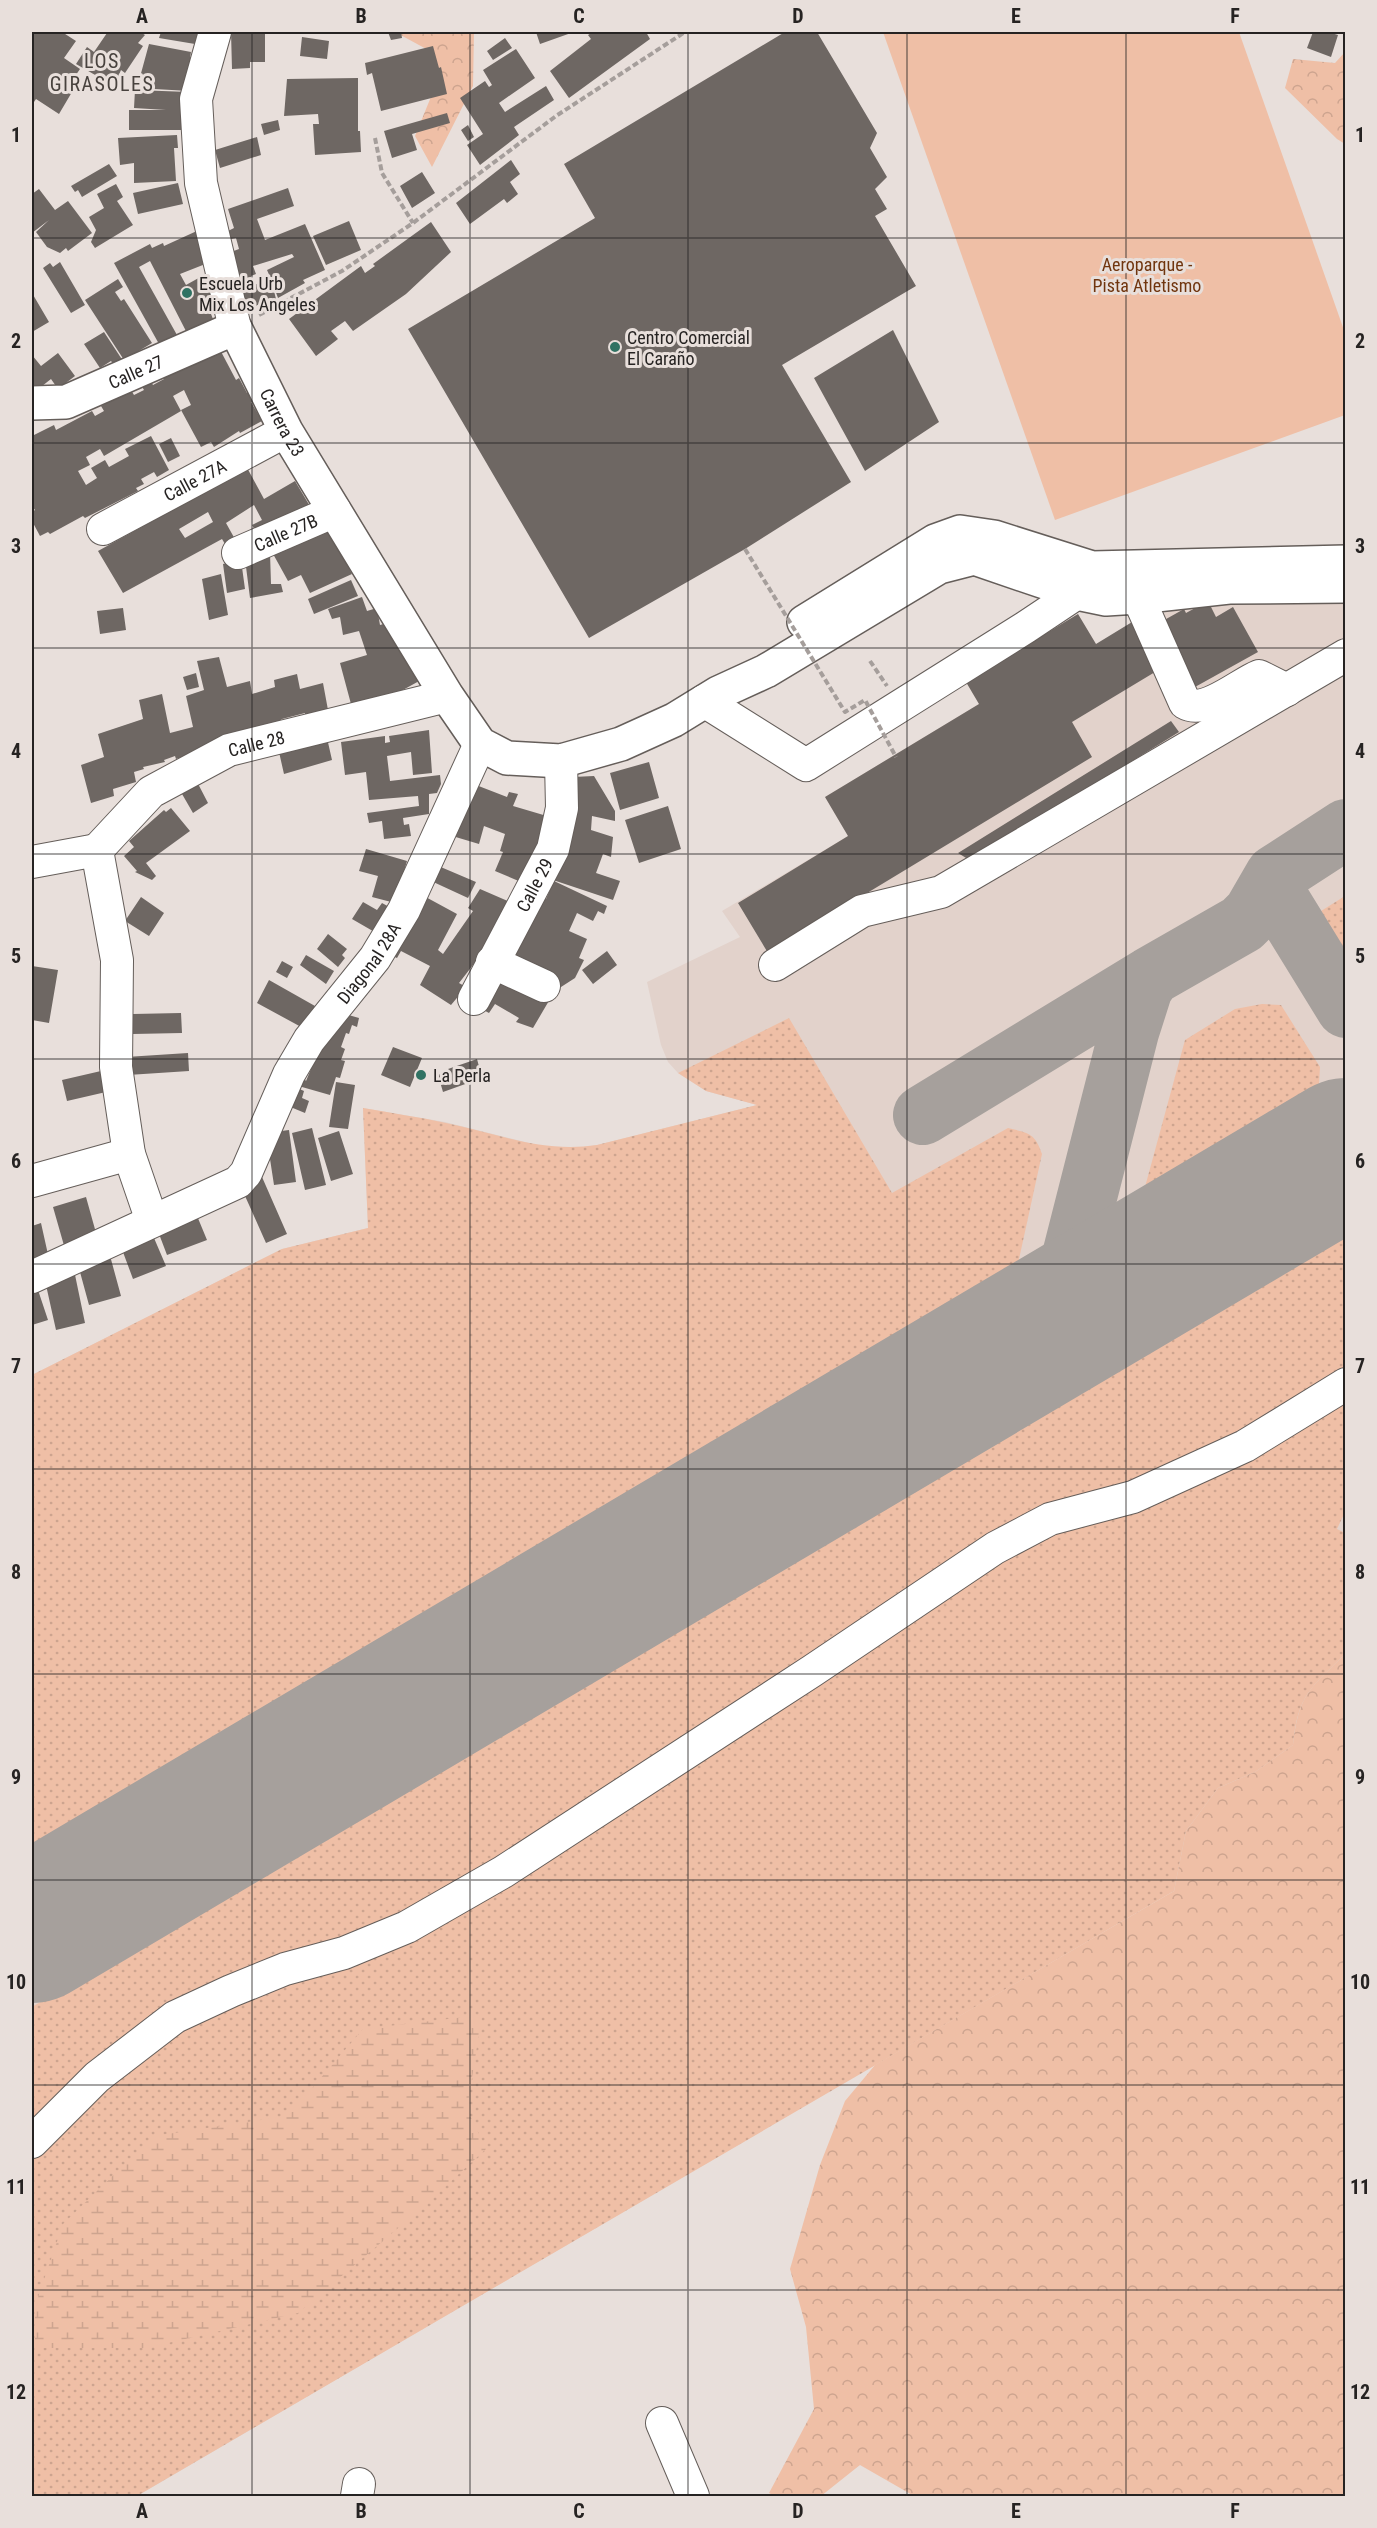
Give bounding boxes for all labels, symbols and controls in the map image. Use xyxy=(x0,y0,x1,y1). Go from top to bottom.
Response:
text: A xyxy=(136,4,148,28)
text: B xyxy=(355,4,367,28)
text: C xyxy=(573,4,585,28)
text: D xyxy=(792,4,804,28)
text: E xyxy=(1011,4,1021,28)
text: F xyxy=(1230,4,1240,28)
district label: LOS GIRASOLES xyxy=(50,49,154,96)
text: 1 xyxy=(11,123,21,147)
text: 1 xyxy=(1355,123,1365,147)
park label: Aeroparque - Pista Atletismo xyxy=(1093,254,1201,296)
place label: Escuela Urb Mix Los Angeles xyxy=(199,273,316,315)
marker: Escuela Urb Mix Los Angeles xyxy=(180,286,194,300)
place label: Centro Comercial El Caraño xyxy=(627,327,750,369)
text: 2 xyxy=(11,329,21,353)
text: 2 xyxy=(1355,329,1365,353)
marker: Centro Comercial El Caraño xyxy=(608,340,622,354)
street label: Calle 27 xyxy=(105,350,166,393)
street label: Carrera 23 xyxy=(256,385,309,460)
street label: Calle 27A xyxy=(160,454,230,505)
street label: Calle 27B xyxy=(251,509,321,555)
text: 3 xyxy=(11,534,21,558)
text: 3 xyxy=(1355,534,1365,558)
street label: Calle 28 xyxy=(226,726,287,760)
text: 4 xyxy=(11,739,21,763)
text: 4 xyxy=(1355,739,1365,763)
street label: Calle 29 xyxy=(511,855,557,915)
street label: Diagonal 28A xyxy=(332,918,405,1007)
text: 5 xyxy=(11,944,21,968)
text: 5 xyxy=(1355,944,1365,968)
place label: La Perla xyxy=(433,1065,491,1086)
marker: La Perla xyxy=(414,1068,428,1082)
text: 6 xyxy=(11,1149,21,1173)
text: 6 xyxy=(1355,1149,1365,1173)
text: 7 xyxy=(11,1354,21,1378)
text: 7 xyxy=(1355,1354,1365,1378)
text: 8 xyxy=(11,1560,21,1584)
text: 8 xyxy=(1355,1560,1365,1584)
text: 9 xyxy=(11,1765,21,1789)
text: 9 xyxy=(1355,1765,1365,1789)
text: 10 xyxy=(6,1970,26,1994)
text: 10 xyxy=(1350,1970,1370,1994)
text: 11 xyxy=(6,2175,26,2199)
text: 11 xyxy=(1350,2175,1370,2199)
text: 12 xyxy=(6,2380,26,2404)
text: 12 xyxy=(1350,2380,1370,2404)
text: A xyxy=(136,2499,148,2523)
text: B xyxy=(355,2499,367,2523)
text: C xyxy=(573,2499,585,2523)
text: D xyxy=(792,2499,804,2523)
text: E xyxy=(1011,2499,1021,2523)
text: F xyxy=(1230,2499,1240,2523)

